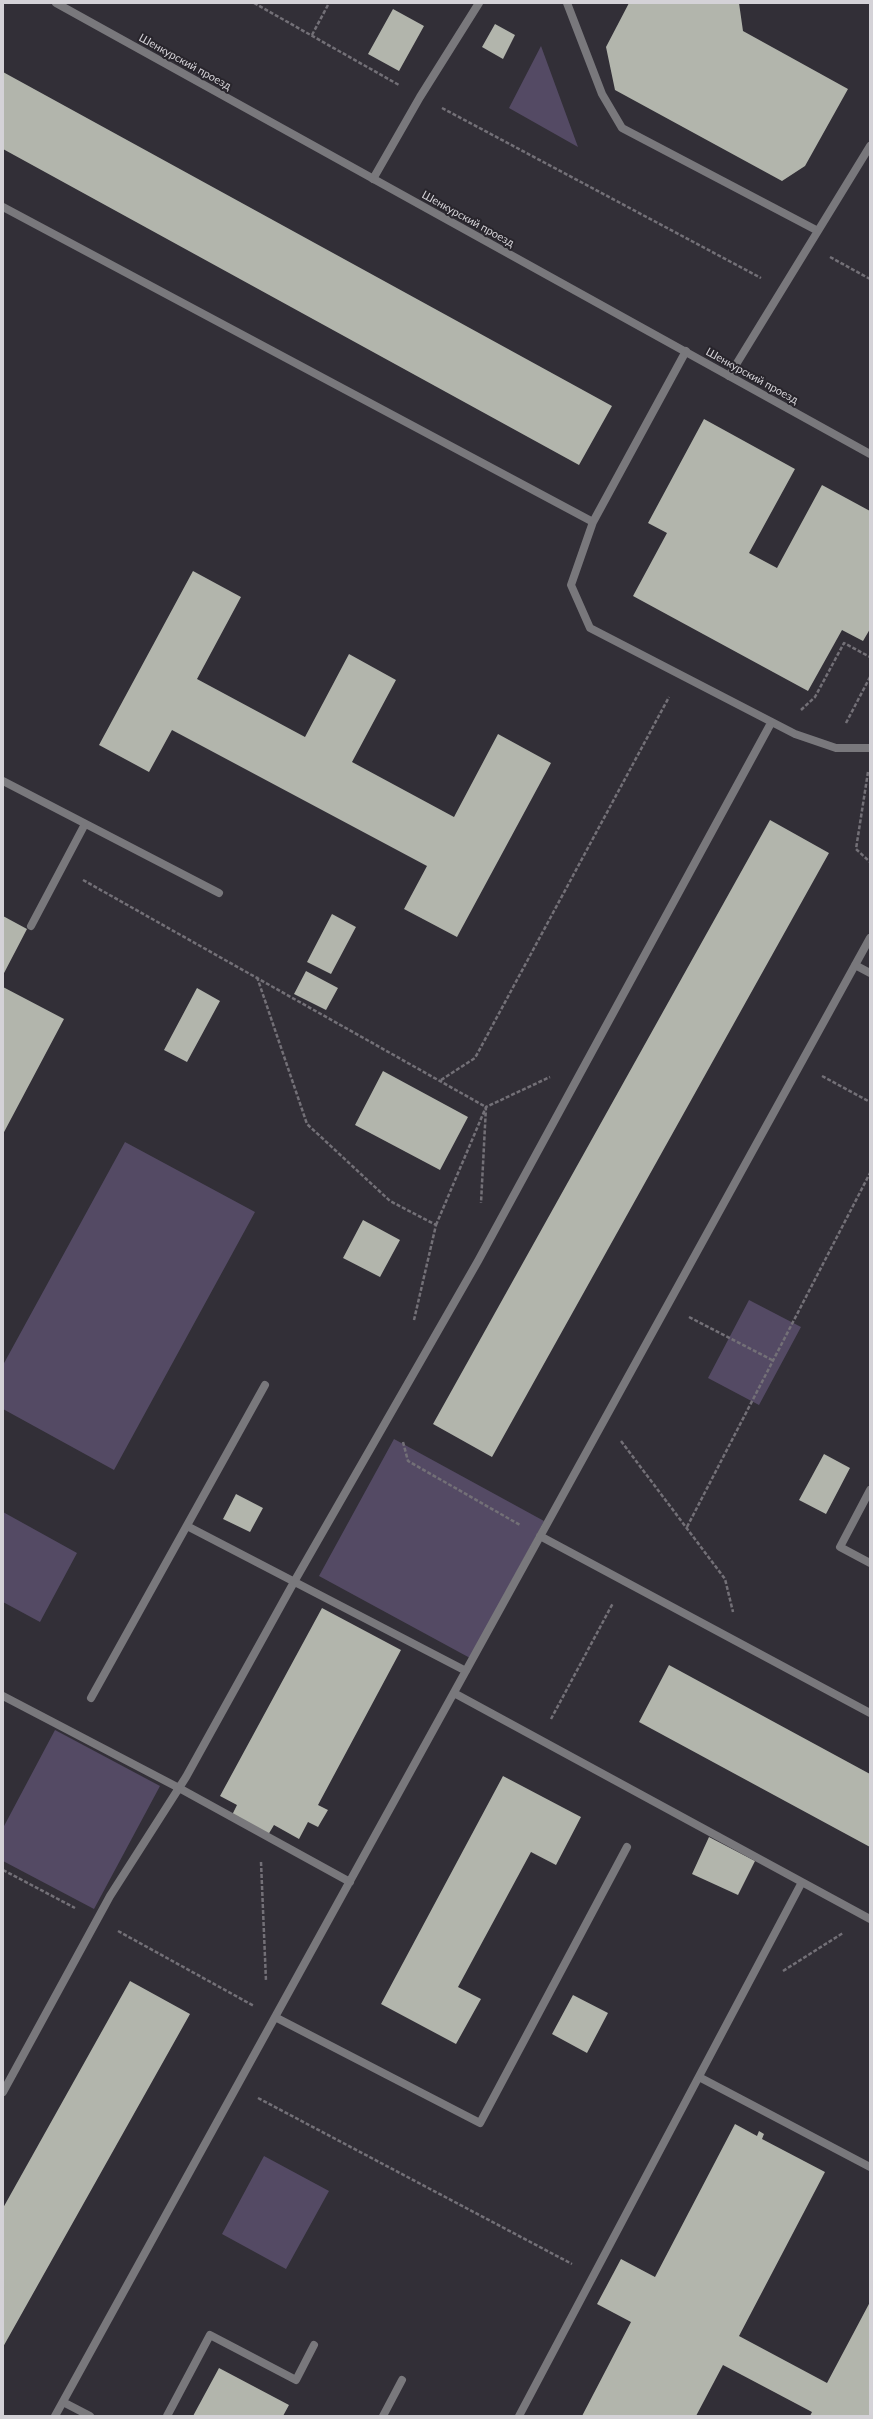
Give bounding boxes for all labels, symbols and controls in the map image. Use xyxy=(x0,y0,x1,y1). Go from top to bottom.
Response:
street label: Шенкурский проезд xyxy=(136,31,234,93)
street label: Шенкурский проезд xyxy=(419,188,517,250)
street label: Шенкурский проезд xyxy=(703,345,801,407)

